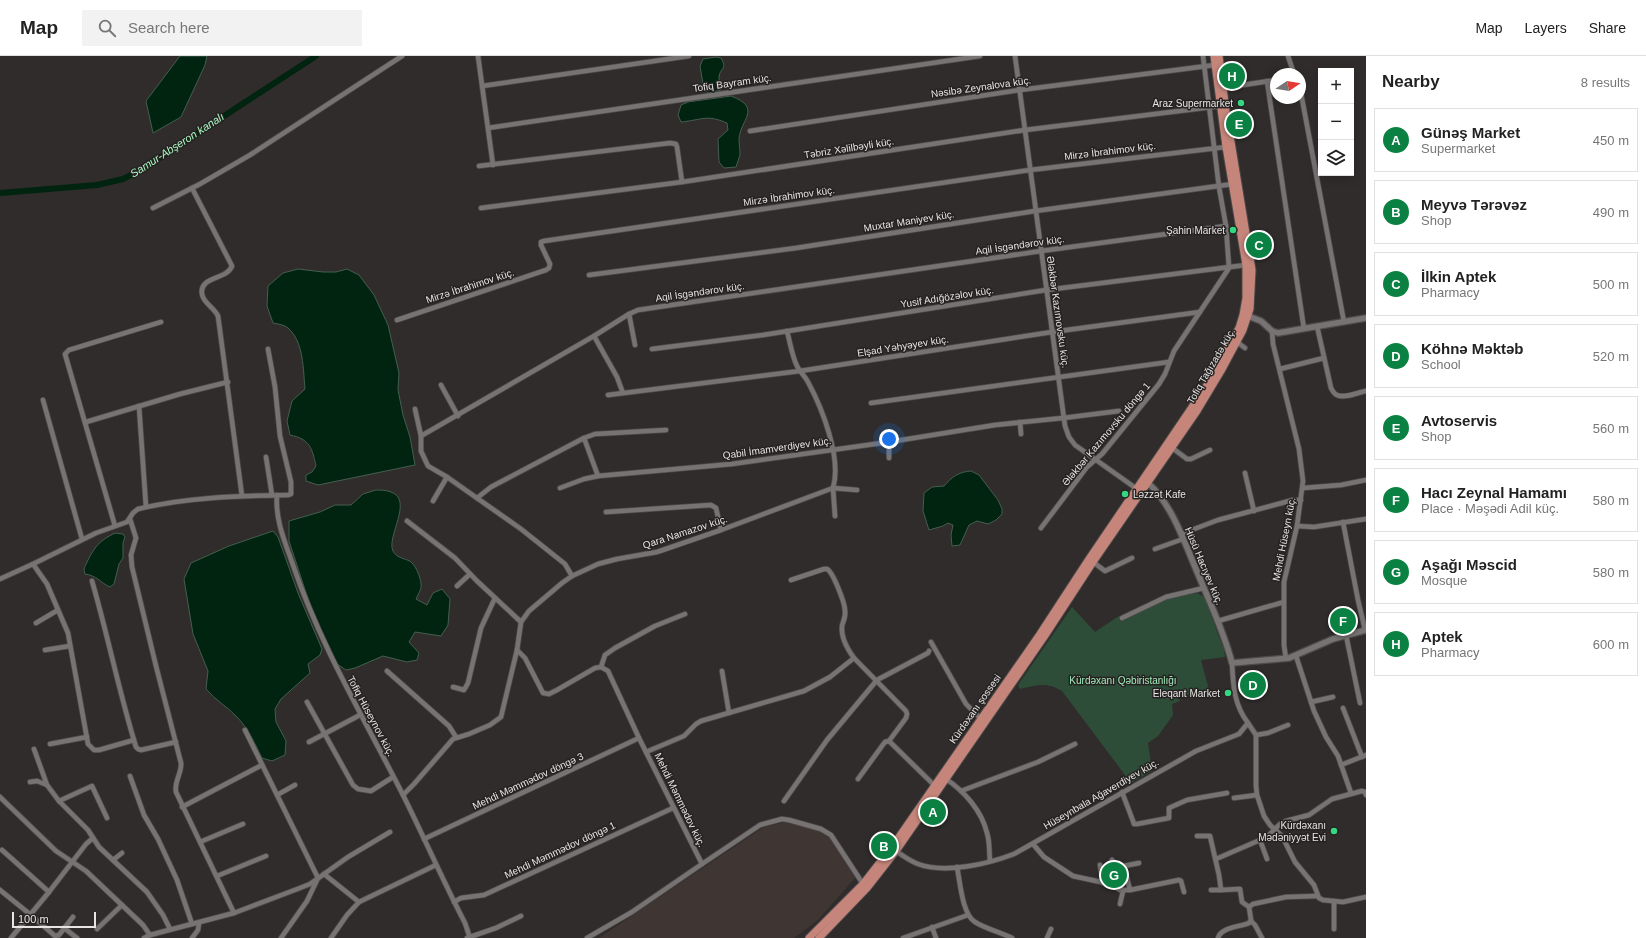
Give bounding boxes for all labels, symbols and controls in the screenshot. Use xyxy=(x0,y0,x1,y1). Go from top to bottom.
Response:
search box xyxy=(82,10,362,46)
text: Map xyxy=(20,17,58,38)
icon: search xyxy=(96,17,118,39)
text: Search here xyxy=(128,19,210,36)
text: Map xyxy=(1475,20,1503,36)
text: Layers xyxy=(1525,20,1567,36)
text: Share xyxy=(1589,20,1626,36)
pin: H xyxy=(1219,61,1245,91)
north arrow xyxy=(1270,68,1306,104)
map controls xyxy=(1318,68,1354,176)
button: + xyxy=(1318,68,1354,104)
street label: Tofiq Bayram küç. xyxy=(692,72,772,94)
text: Nearby xyxy=(1382,72,1440,91)
street label: Nəsibə Zeynalova küç. xyxy=(930,75,1032,99)
text: 8 results xyxy=(1581,75,1630,90)
place label: Araz Supermarket xyxy=(1152,98,1233,109)
marker: Araz Supermarket xyxy=(1236,98,1246,108)
button: − xyxy=(1318,104,1354,140)
pin: E xyxy=(1226,109,1252,139)
water label: Samur-Abşeron kanalı xyxy=(128,110,226,180)
text: Günəş Market xyxy=(1421,124,1520,141)
text: A xyxy=(1391,133,1401,148)
text: 450 m xyxy=(1593,133,1629,148)
street label: Təbriz Xəlilbəyli küç. xyxy=(803,135,895,161)
street label: Mirzə İbrahimov küç. xyxy=(1063,139,1156,162)
button: layers xyxy=(1318,140,1354,176)
text: Supermarket xyxy=(1421,141,1495,156)
street label: Mirzə İbrahimov küç. xyxy=(742,183,835,208)
text: Meyvə Tərəvəz xyxy=(1421,196,1527,213)
text: B xyxy=(1391,205,1401,220)
text: 490 m xyxy=(1593,205,1629,220)
street label: Muxtar Maniyev küç. xyxy=(863,208,955,234)
text: Shop xyxy=(1421,213,1451,228)
place label: Şahin Market xyxy=(1166,225,1225,236)
marker: Şahin Market xyxy=(1228,225,1238,235)
pin: C xyxy=(1246,230,1272,260)
street label: Aqil İsgəndərov küç. xyxy=(975,232,1065,257)
street label: Ələkbər Kazımovsku küç. xyxy=(1045,255,1071,369)
street label: Mirzə İbrahimov küç. xyxy=(424,266,516,305)
text: İlkin Aptek xyxy=(1421,268,1496,285)
text: C xyxy=(1391,277,1401,292)
text: 500 m xyxy=(1593,277,1629,292)
street label: Aqil İsgəndərov küç. xyxy=(655,279,745,304)
street label: Yusif Adığözəlov küç. xyxy=(899,284,995,310)
text: Pharmacy xyxy=(1421,285,1480,300)
street label: Tofiq Tağızadə küç. xyxy=(1185,326,1237,406)
street label: Elşad Yəhyəyev küç. xyxy=(856,333,950,359)
text: Köhnə Məktəb xyxy=(1421,340,1524,357)
text: D xyxy=(1391,349,1401,364)
text: 520 m xyxy=(1593,349,1629,364)
text: School xyxy=(1421,357,1461,372)
street label: Ələkbər Kazımovsku döngə 1 xyxy=(1060,380,1153,488)
text: Avtoservis xyxy=(1421,412,1497,429)
text: E xyxy=(1392,421,1400,436)
text: 560 m xyxy=(1593,421,1629,436)
your location xyxy=(879,429,899,449)
text: Shop xyxy=(1421,429,1451,444)
street label: Qabil İmamverdiyev küç. xyxy=(722,434,832,461)
text: Hacı Zeynal Hamamı xyxy=(1421,484,1567,501)
marker: Ləzzət Kafe xyxy=(1120,489,1130,499)
place label: Ləzzət Kafe xyxy=(1133,489,1186,500)
text: F xyxy=(1392,493,1400,508)
text: 580 m xyxy=(1593,493,1629,508)
street label: Mehdi Hüseyn küç. xyxy=(1270,496,1298,582)
text: Place · Məşədi Adil küç. xyxy=(1421,501,1559,516)
street label: Qara Namazov küç. xyxy=(641,513,729,551)
street label: Hüsü Hacıyev küç. xyxy=(1183,525,1225,607)
text: Aşağı Məscid xyxy=(1421,556,1517,573)
text: G xyxy=(1391,565,1401,580)
text: 580 m xyxy=(1593,565,1629,580)
text: Mosque xyxy=(1421,573,1467,588)
pin: F xyxy=(1330,606,1356,636)
text: Aptek xyxy=(1421,628,1463,645)
text: H xyxy=(1391,637,1401,652)
text: 600 m xyxy=(1593,637,1629,652)
text: Pharmacy xyxy=(1421,645,1480,660)
pin: D xyxy=(1240,670,1266,700)
street label: Kürdəxanı şossesi xyxy=(947,672,1003,746)
street label: Tofiq Hüseynov küç. xyxy=(345,674,397,758)
park label: Kürdəxanı Qəbiristanlığı xyxy=(1069,675,1177,686)
place label: Eleqant Market xyxy=(1153,688,1220,699)
marker: Eleqant Market xyxy=(1223,688,1233,698)
street label: Mehdi Məmmədov döngə 3 xyxy=(471,750,586,812)
street label: Mehdi Məmmədov küç. xyxy=(652,751,708,849)
street label: Hüseynbala Ağaverdiyev küç. xyxy=(1041,756,1161,832)
pin: A xyxy=(920,797,946,827)
street label: Mehdi Məmmədov döngə 1 xyxy=(503,819,618,881)
place label: Kürdəxanı Mədəniyyət Evi xyxy=(1258,820,1326,843)
marker: Kürdəxanı Mədəniyyət Evi xyxy=(1329,826,1339,836)
pin: B xyxy=(871,831,897,861)
pin: G xyxy=(1101,860,1127,890)
scale bar xyxy=(12,910,96,929)
text: 100 m xyxy=(18,913,49,925)

